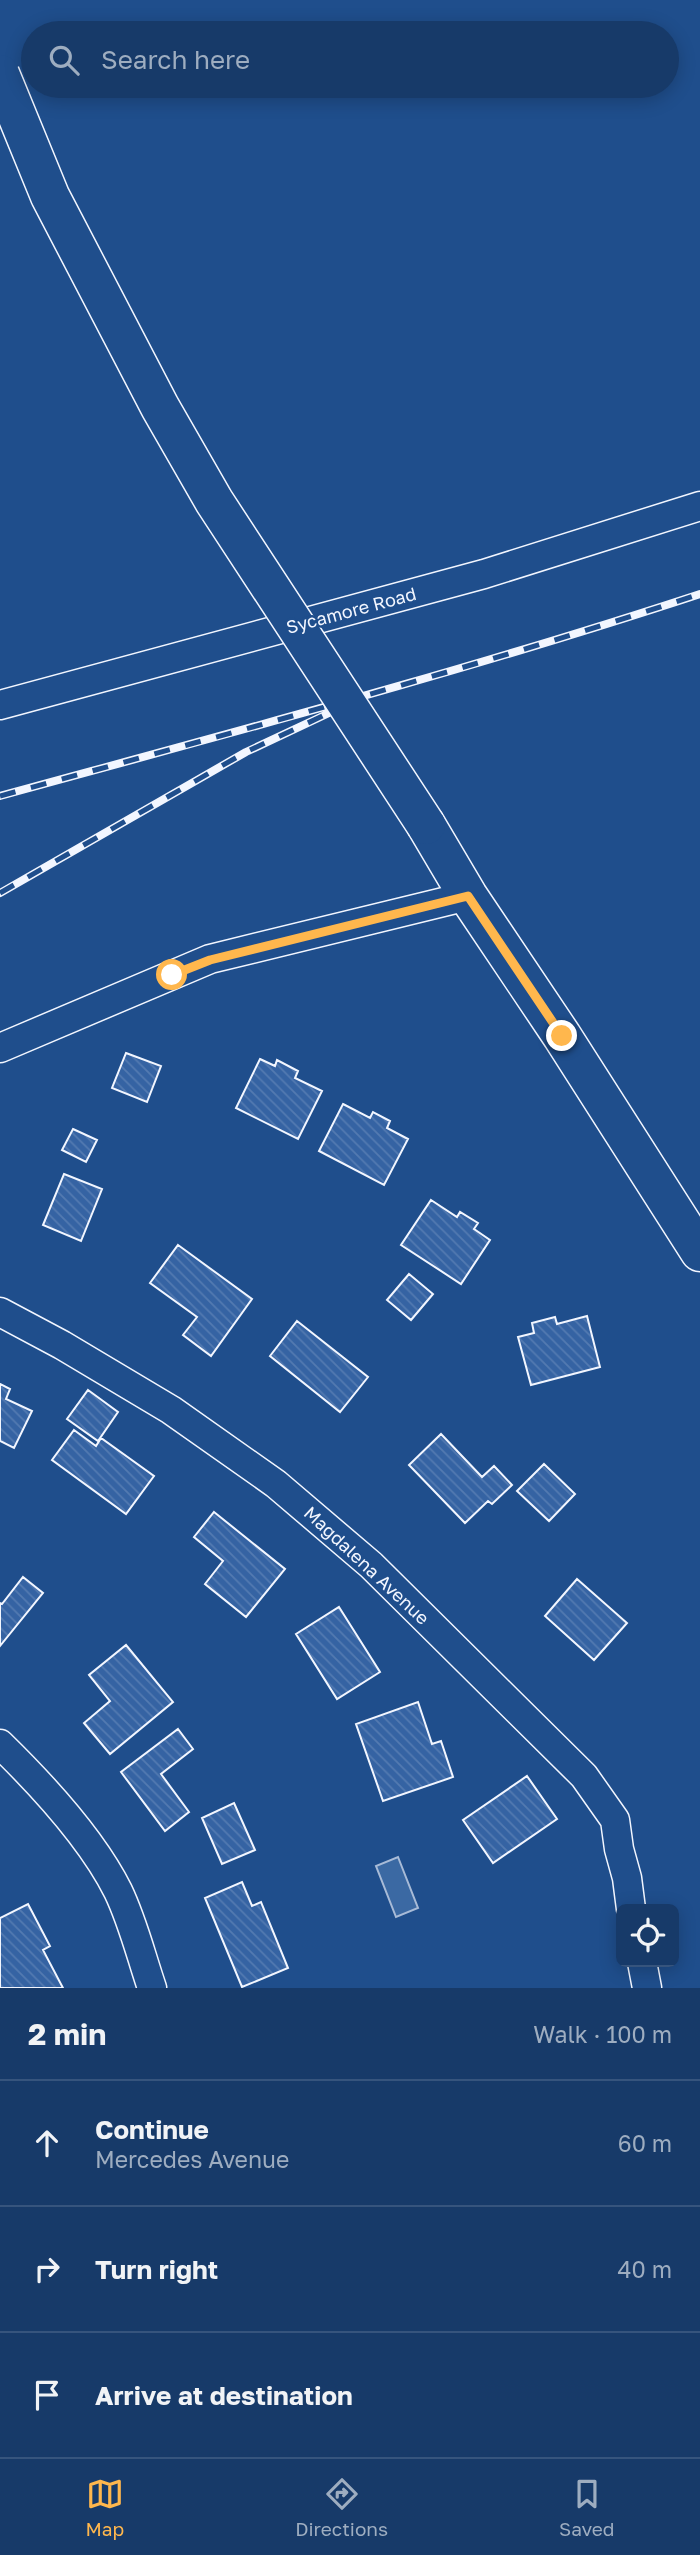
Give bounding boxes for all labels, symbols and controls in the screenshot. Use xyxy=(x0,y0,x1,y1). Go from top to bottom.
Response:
search box xyxy=(21,21,679,98)
icon: search xyxy=(45,41,83,79)
text: Search here xyxy=(101,44,250,75)
street label: Sycamore Road xyxy=(284,582,418,638)
route start xyxy=(156,959,187,990)
route end xyxy=(546,1020,577,1051)
street label: Magdalena Avenue xyxy=(300,1501,434,1629)
map controls xyxy=(616,1904,679,1967)
button: locate xyxy=(616,1904,679,1967)
text: 2 min xyxy=(28,2016,106,2052)
text: Walk · 100 m xyxy=(533,2020,672,2048)
text: Continue xyxy=(95,2114,209,2145)
icon: ahead xyxy=(28,2124,66,2162)
text: 60 m xyxy=(618,2129,672,2157)
text: Mercedes Avenue xyxy=(95,2145,289,2173)
icon: right xyxy=(28,2250,66,2288)
text: Turn right xyxy=(95,2254,218,2285)
text: 40 m xyxy=(618,2255,672,2283)
icon: arrive xyxy=(28,2376,66,2414)
text: Arrive at destination xyxy=(95,2380,353,2411)
tab: Map xyxy=(85,2475,124,2540)
tab: Directions xyxy=(295,2475,388,2540)
tab: Saved xyxy=(559,2475,615,2540)

